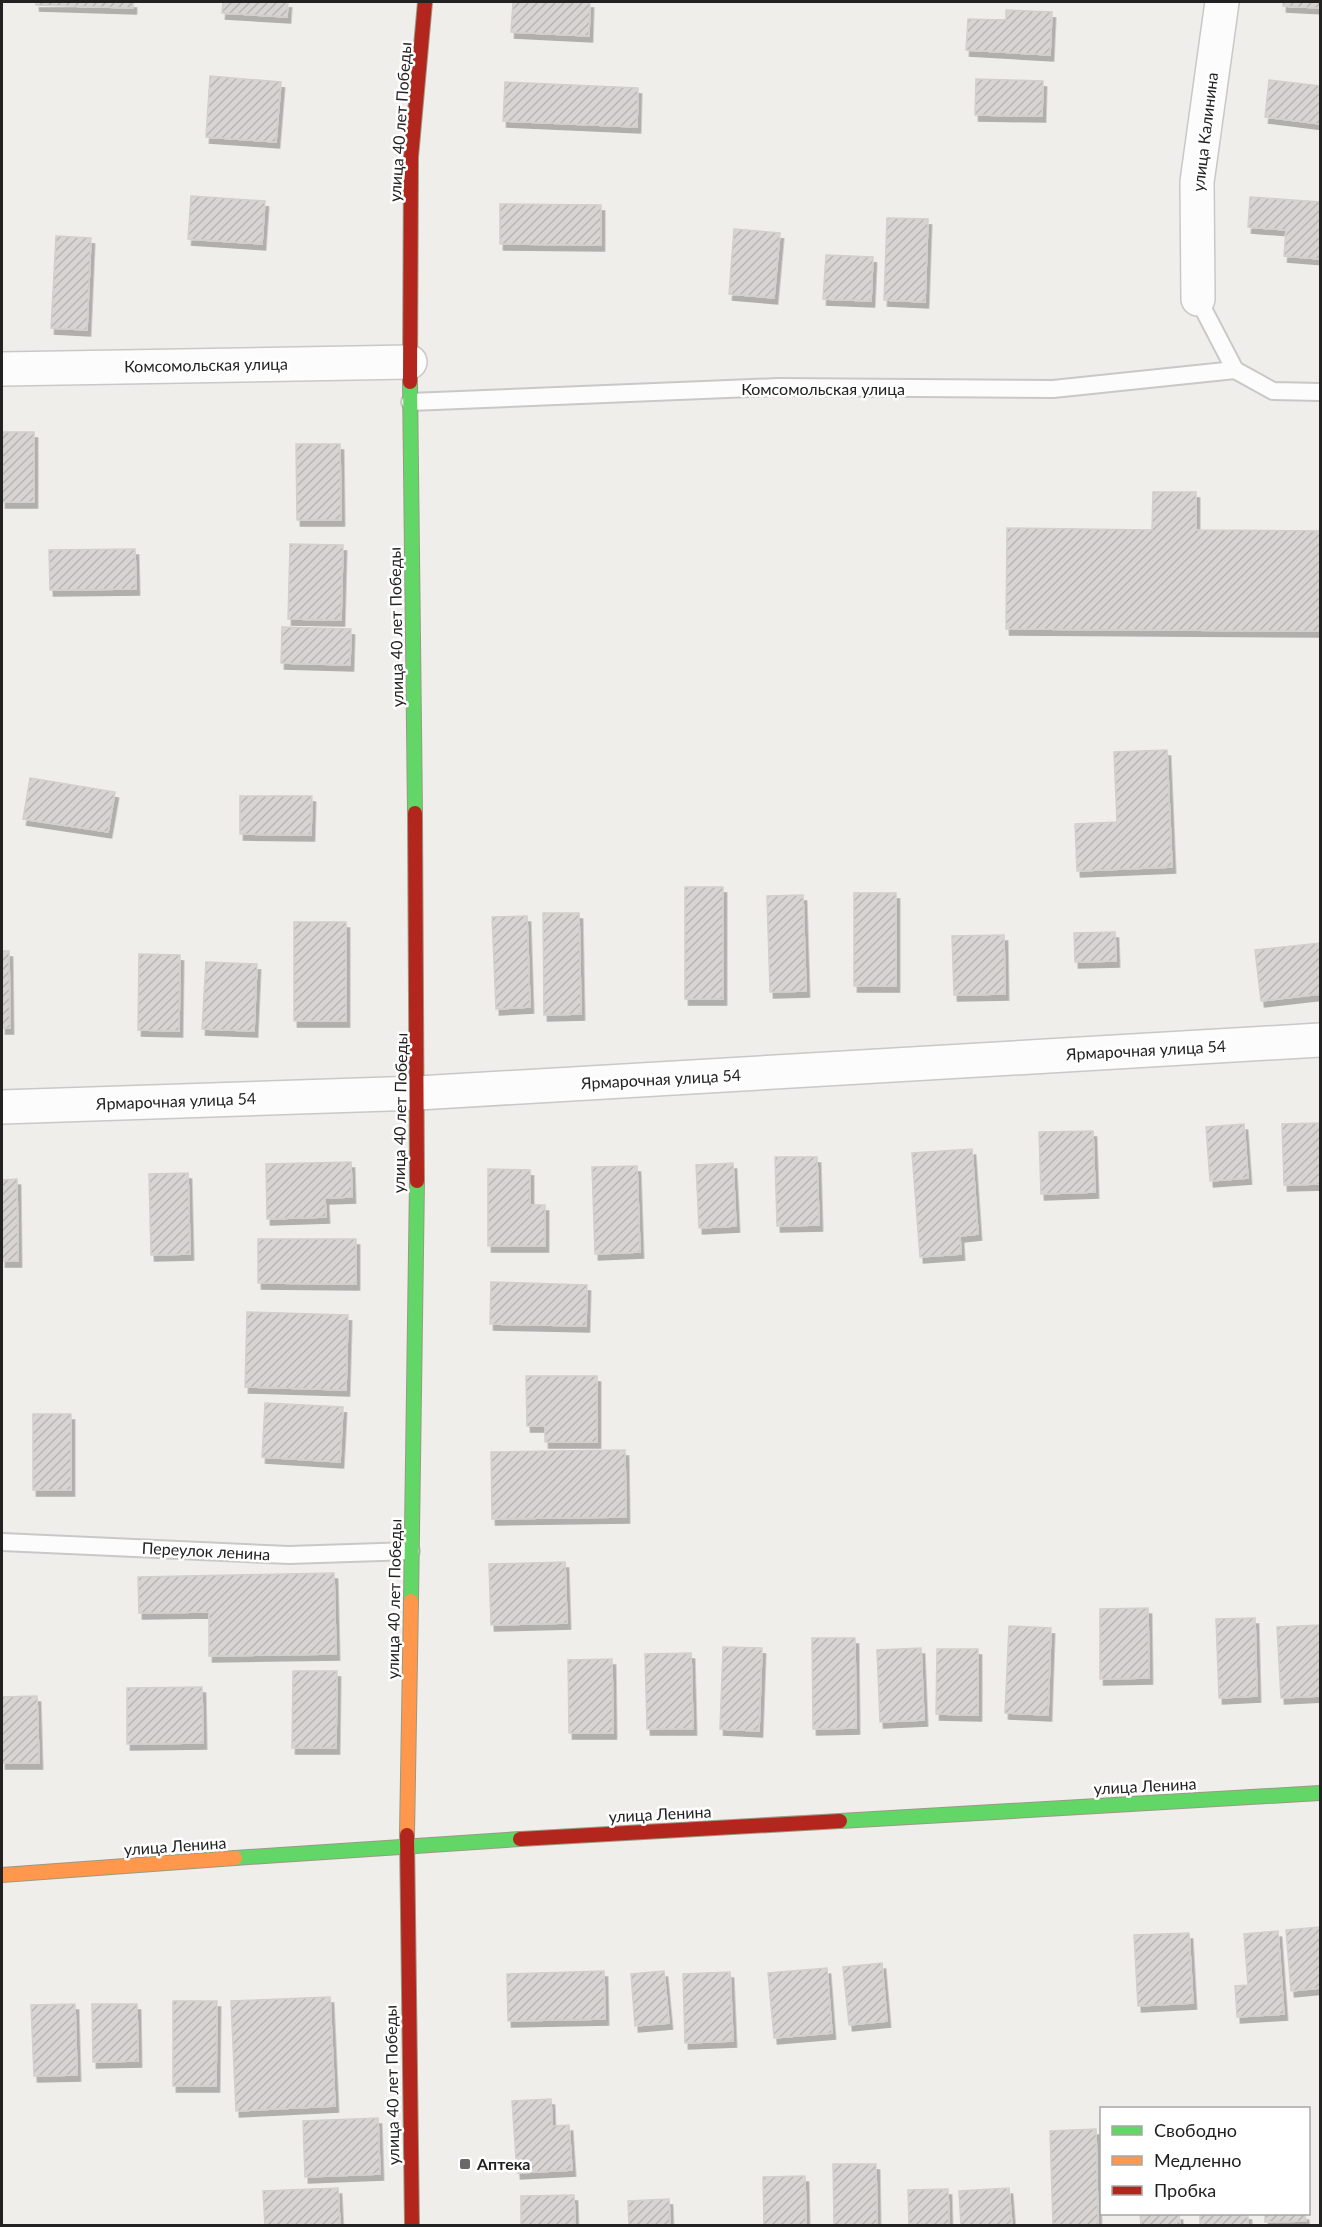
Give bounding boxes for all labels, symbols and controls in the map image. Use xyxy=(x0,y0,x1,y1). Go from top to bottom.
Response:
street label: улица 40 лет Победы xyxy=(384,41,415,202)
street label: улица Калинина xyxy=(1188,71,1221,193)
street label: Комсомольская улица xyxy=(124,354,288,375)
street label: Комсомольская улица xyxy=(741,379,905,398)
street label: улица 40 лет Победы xyxy=(385,547,406,707)
street label: улица 40 лет Победы xyxy=(389,1033,410,1193)
street label: Ярмарочная улица 54 xyxy=(1064,1036,1227,1063)
street label: Ярмарочная улица 54 xyxy=(579,1065,742,1092)
street label: Ярмарочная улица 54 xyxy=(95,1088,256,1113)
street label: улица 40 лет Победы xyxy=(383,1519,404,1679)
street label: Переулок ленина xyxy=(141,1538,271,1563)
street label: улица Ленина xyxy=(1093,1773,1197,1798)
street label: улица Ленина xyxy=(608,1801,712,1826)
street label: улица Ленина xyxy=(123,1832,227,1859)
street label: улица 40 лет Победы xyxy=(381,2005,402,2165)
legend xyxy=(1100,2107,1310,2215)
text: Свободно xyxy=(1154,2119,1237,2141)
text: Медленно xyxy=(1154,2149,1242,2171)
place label: Аптека xyxy=(476,2154,531,2173)
marker: Аптека xyxy=(458,2157,472,2171)
text: Пробка xyxy=(1154,2179,1216,2201)

